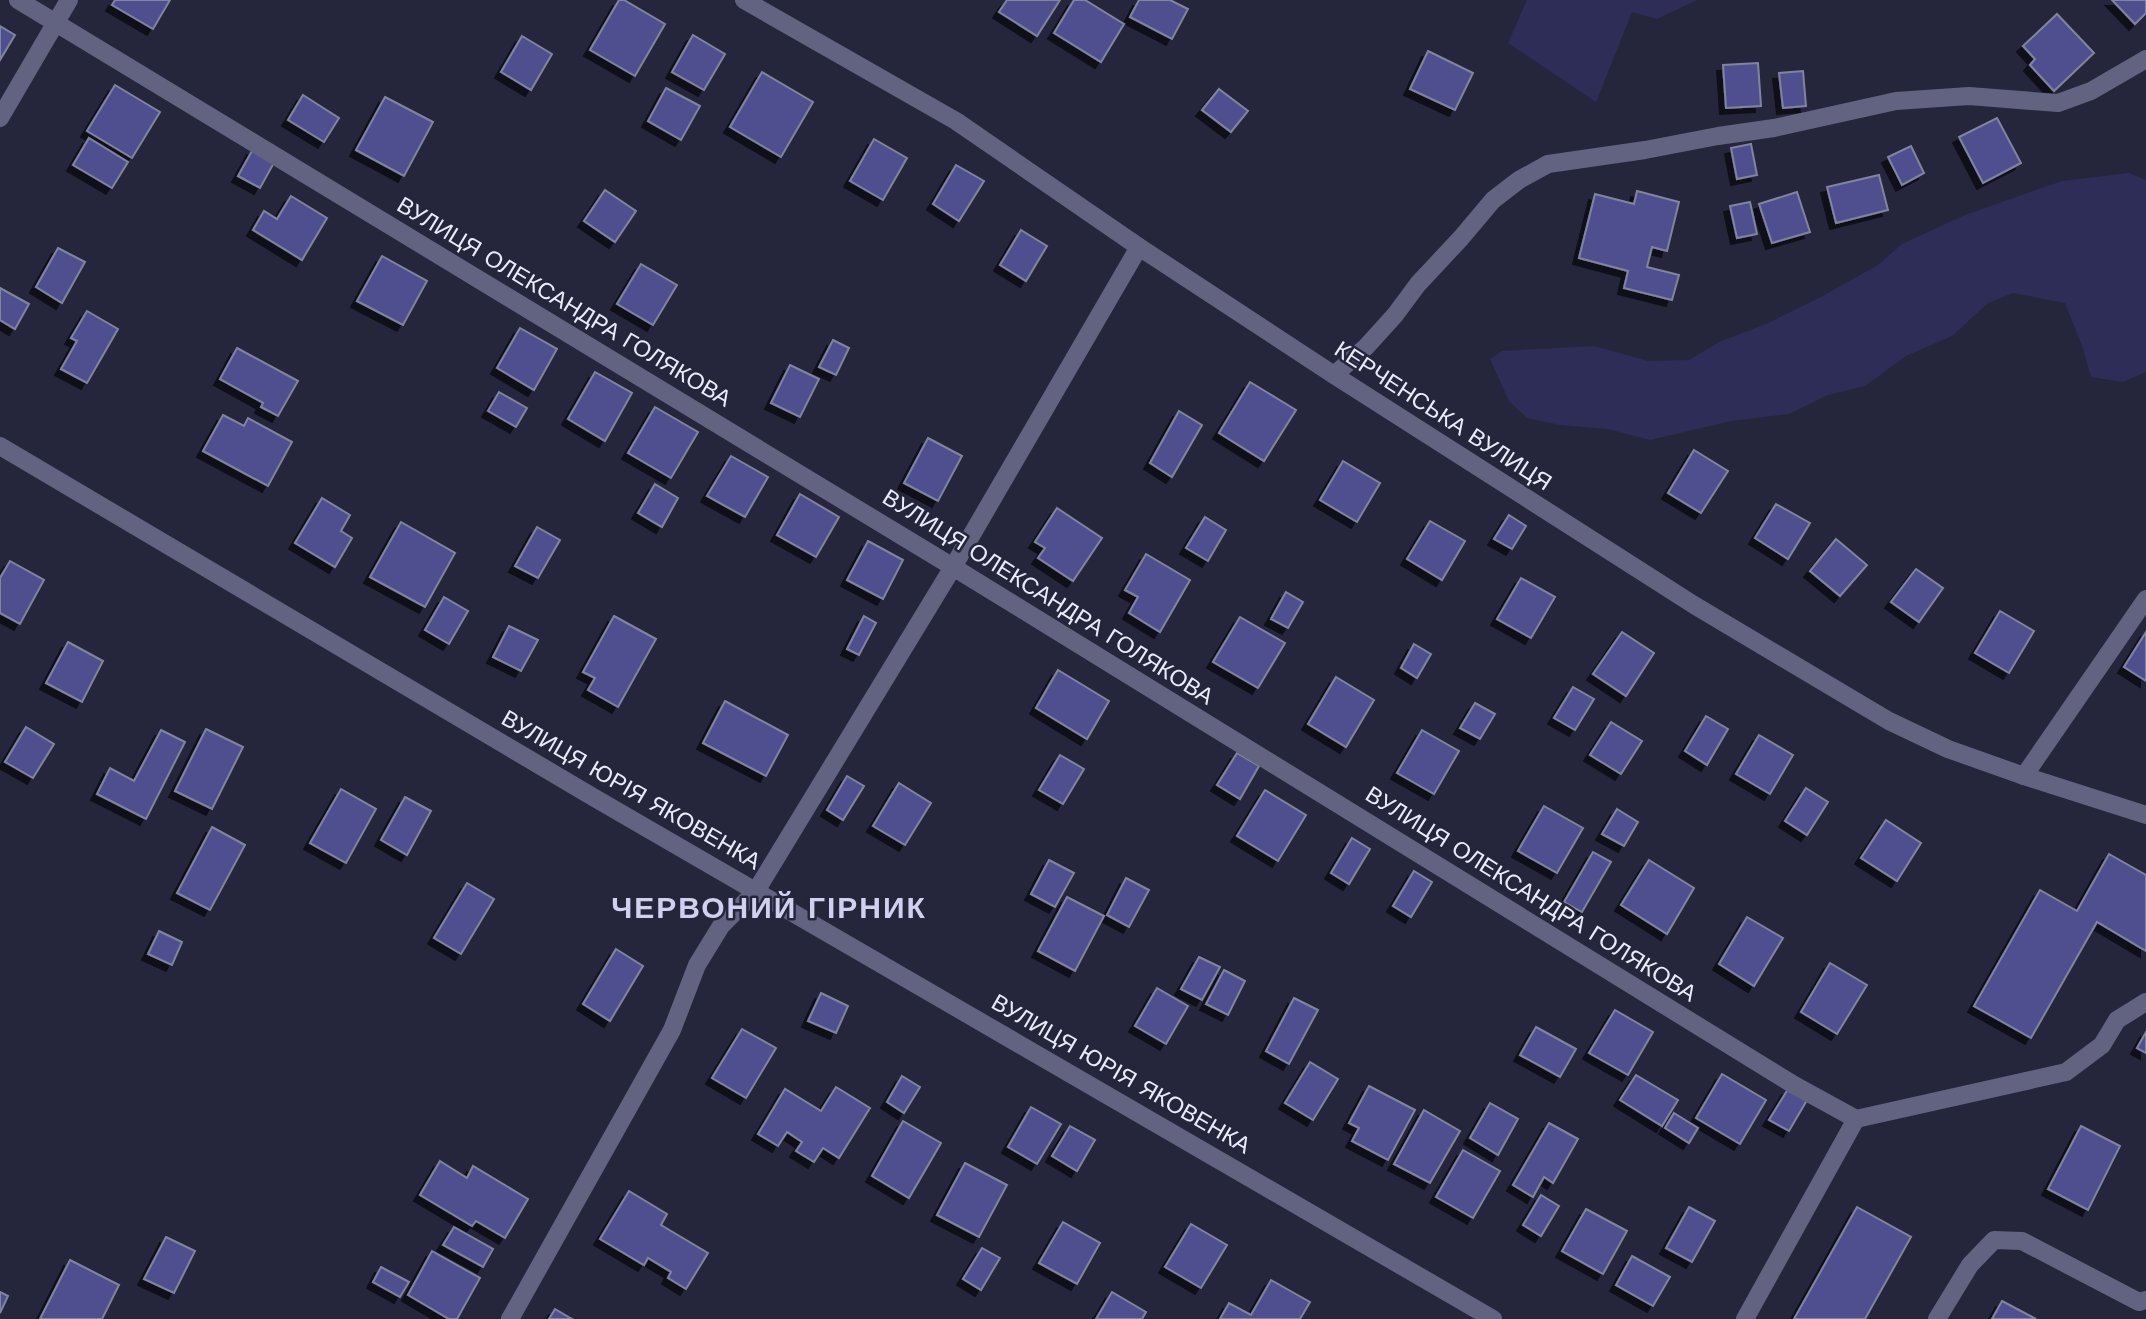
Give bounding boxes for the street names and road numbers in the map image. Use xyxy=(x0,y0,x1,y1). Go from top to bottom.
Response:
street label: ВУЛИЦЯ ОЛЕКСАНДРА ГОЛЯКОВА xyxy=(392,191,736,413)
street label: КЕРЧЕНСЬКА ВУЛИЦЯ xyxy=(1329,336,1557,496)
street label: ВУЛИЦЯ ОЛЕКСАНДРА ГОЛЯКОВА xyxy=(878,484,1219,711)
street label: ВУЛИЦЯ ЮРІЯ ЯКОВЕНКА xyxy=(497,705,766,876)
street label: ВУЛИЦЯ ОЛЕКСАНДРА ГОЛЯКОВА xyxy=(1361,781,1702,1008)
street label: ВУЛИЦЯ ЮРІЯ ЯКОВЕНКА xyxy=(987,989,1256,1160)

